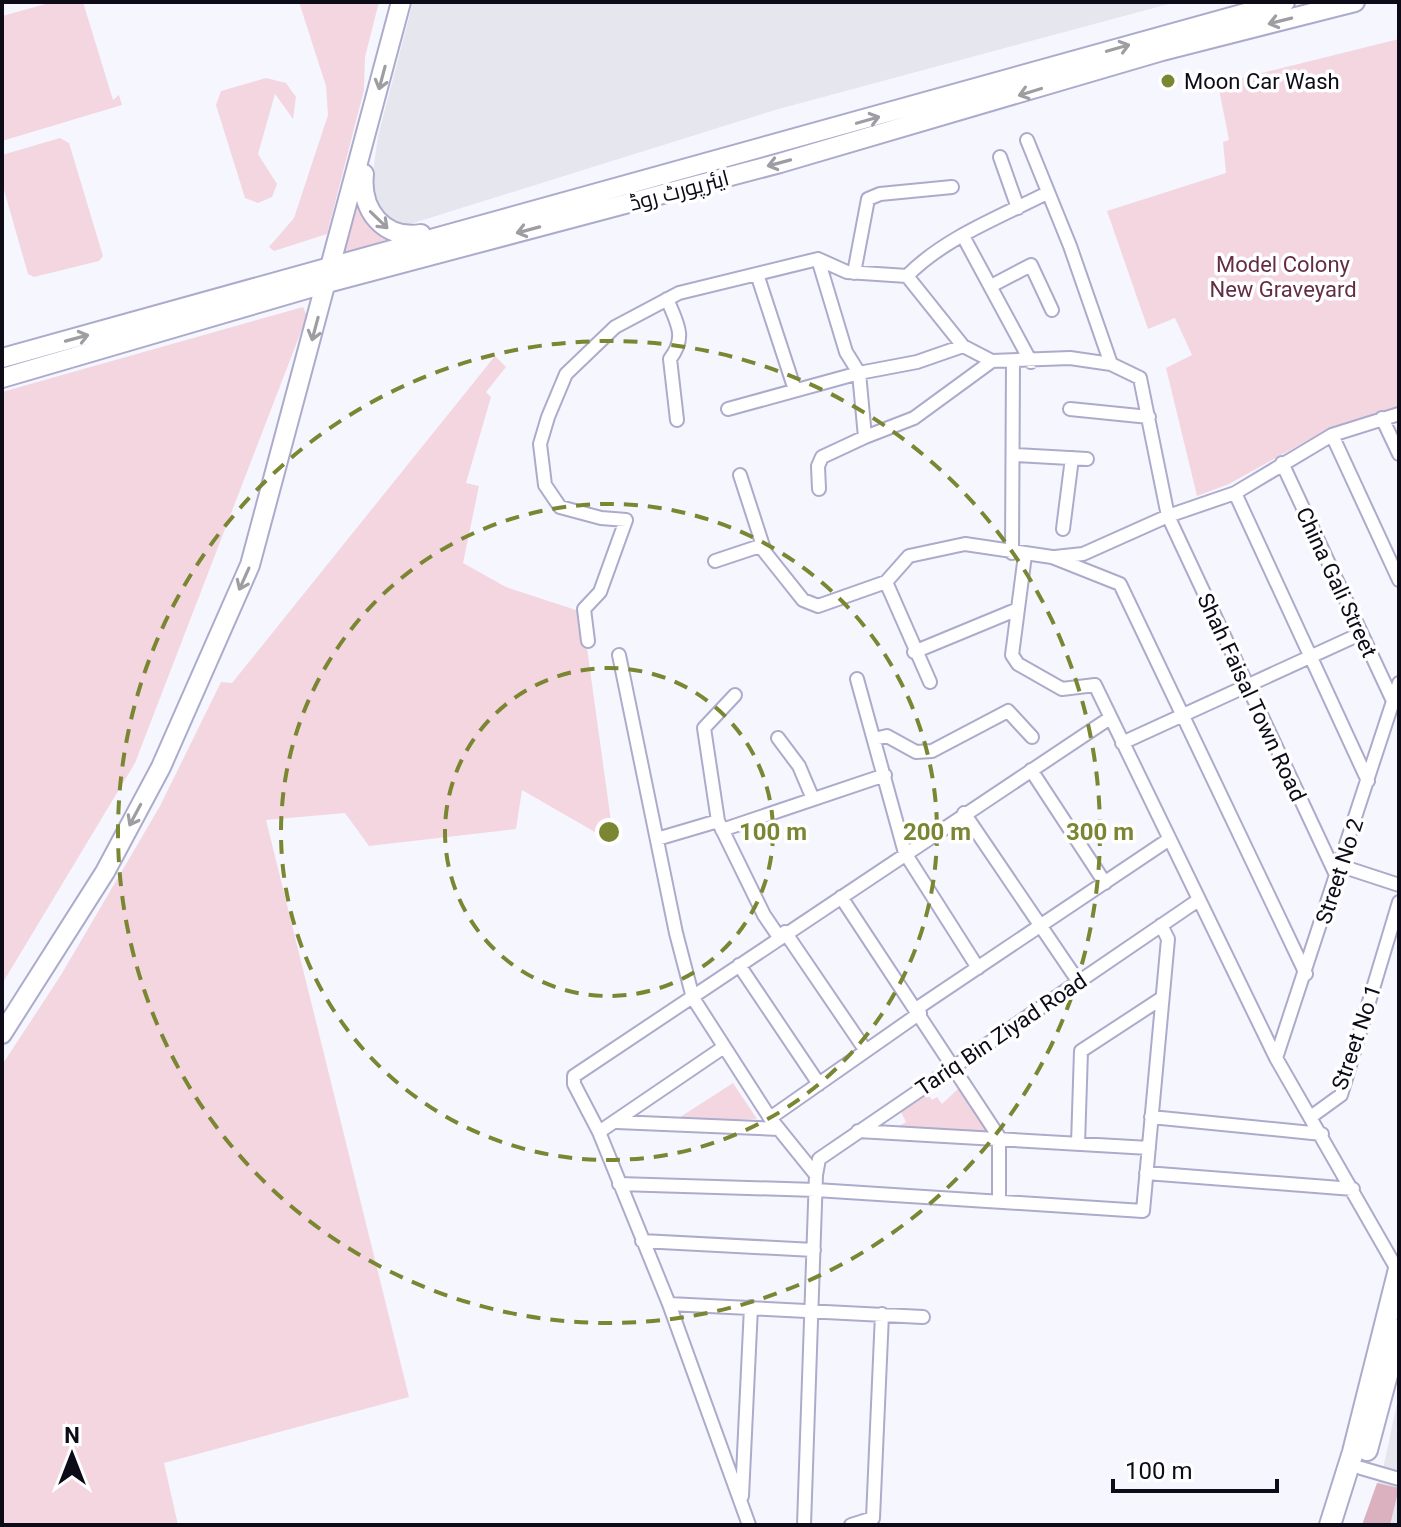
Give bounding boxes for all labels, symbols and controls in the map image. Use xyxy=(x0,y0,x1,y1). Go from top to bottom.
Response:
one-way arrow xyxy=(1267,15,1293,30)
one-way arrow xyxy=(1104,40,1130,55)
one-way arrow xyxy=(373,64,388,90)
place label: Moon Car Wash xyxy=(1184,69,1340,94)
marker: Moon Car Wash xyxy=(1159,72,1177,90)
one-way arrow xyxy=(1017,85,1043,100)
one-way arrow xyxy=(854,112,880,127)
one-way arrow xyxy=(767,156,793,171)
street label: ایئرپورٹ روڈ xyxy=(627,165,732,218)
one-way arrow xyxy=(369,210,388,229)
one-way arrow xyxy=(516,223,542,238)
park label: Model Colony New Graveyard xyxy=(1209,252,1357,302)
one-way arrow xyxy=(306,315,321,341)
one-way arrow xyxy=(64,329,90,344)
street label: China Gali Street xyxy=(1291,503,1382,661)
one-way arrow xyxy=(235,566,250,590)
street label: Shah Faisal Town Road xyxy=(1192,589,1311,805)
one-way arrow xyxy=(127,803,143,826)
street label: Street No 2 xyxy=(1311,815,1368,927)
centre of rings xyxy=(595,818,623,846)
text: 100 m xyxy=(739,818,807,846)
text: 200 m xyxy=(903,818,971,846)
text: 300 m xyxy=(1066,818,1134,846)
street label: Tariq Bin Ziyad Road xyxy=(911,968,1091,1101)
street label: Street No 1 xyxy=(1327,981,1386,1093)
north arrow xyxy=(32,1415,112,1495)
text: N xyxy=(64,1423,80,1448)
scale bar xyxy=(1113,1443,1277,1493)
text: 100 m xyxy=(1125,1457,1192,1485)

